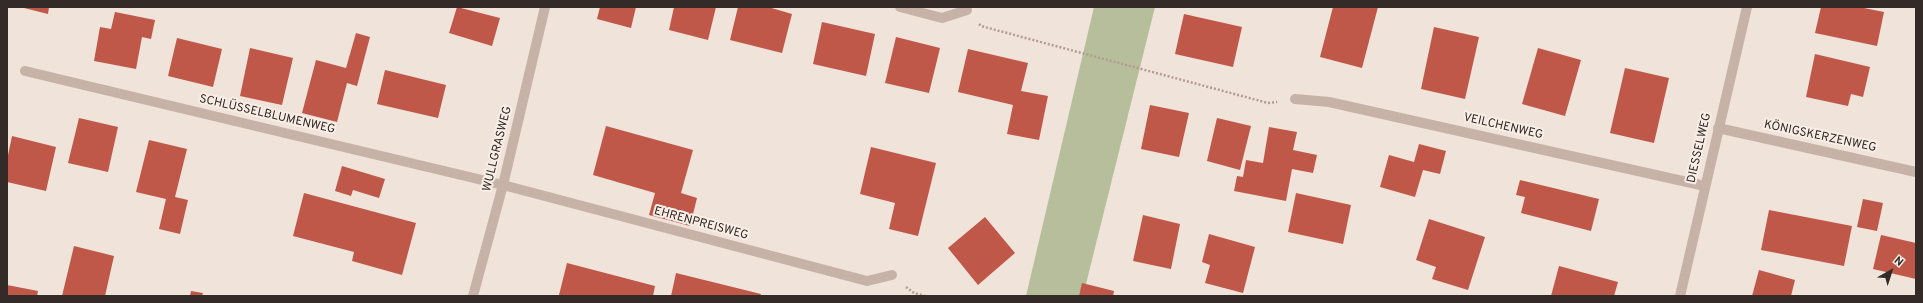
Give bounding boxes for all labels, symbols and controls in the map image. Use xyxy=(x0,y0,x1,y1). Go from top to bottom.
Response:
street label: SCHLÜSSELBLUMENWEG xyxy=(198,92,336,138)
street label: WULLGRASWEG xyxy=(480,105,516,193)
street label: VEILCHENWEG xyxy=(1462,111,1544,143)
street label: DIESSELWEG xyxy=(1685,112,1715,184)
street label: KÖNIGSKERZENWEG xyxy=(1762,118,1878,156)
street label: EHRENPREISWEG xyxy=(652,204,750,244)
north arrow xyxy=(1871,251,1911,291)
text: N xyxy=(1891,254,1906,270)

